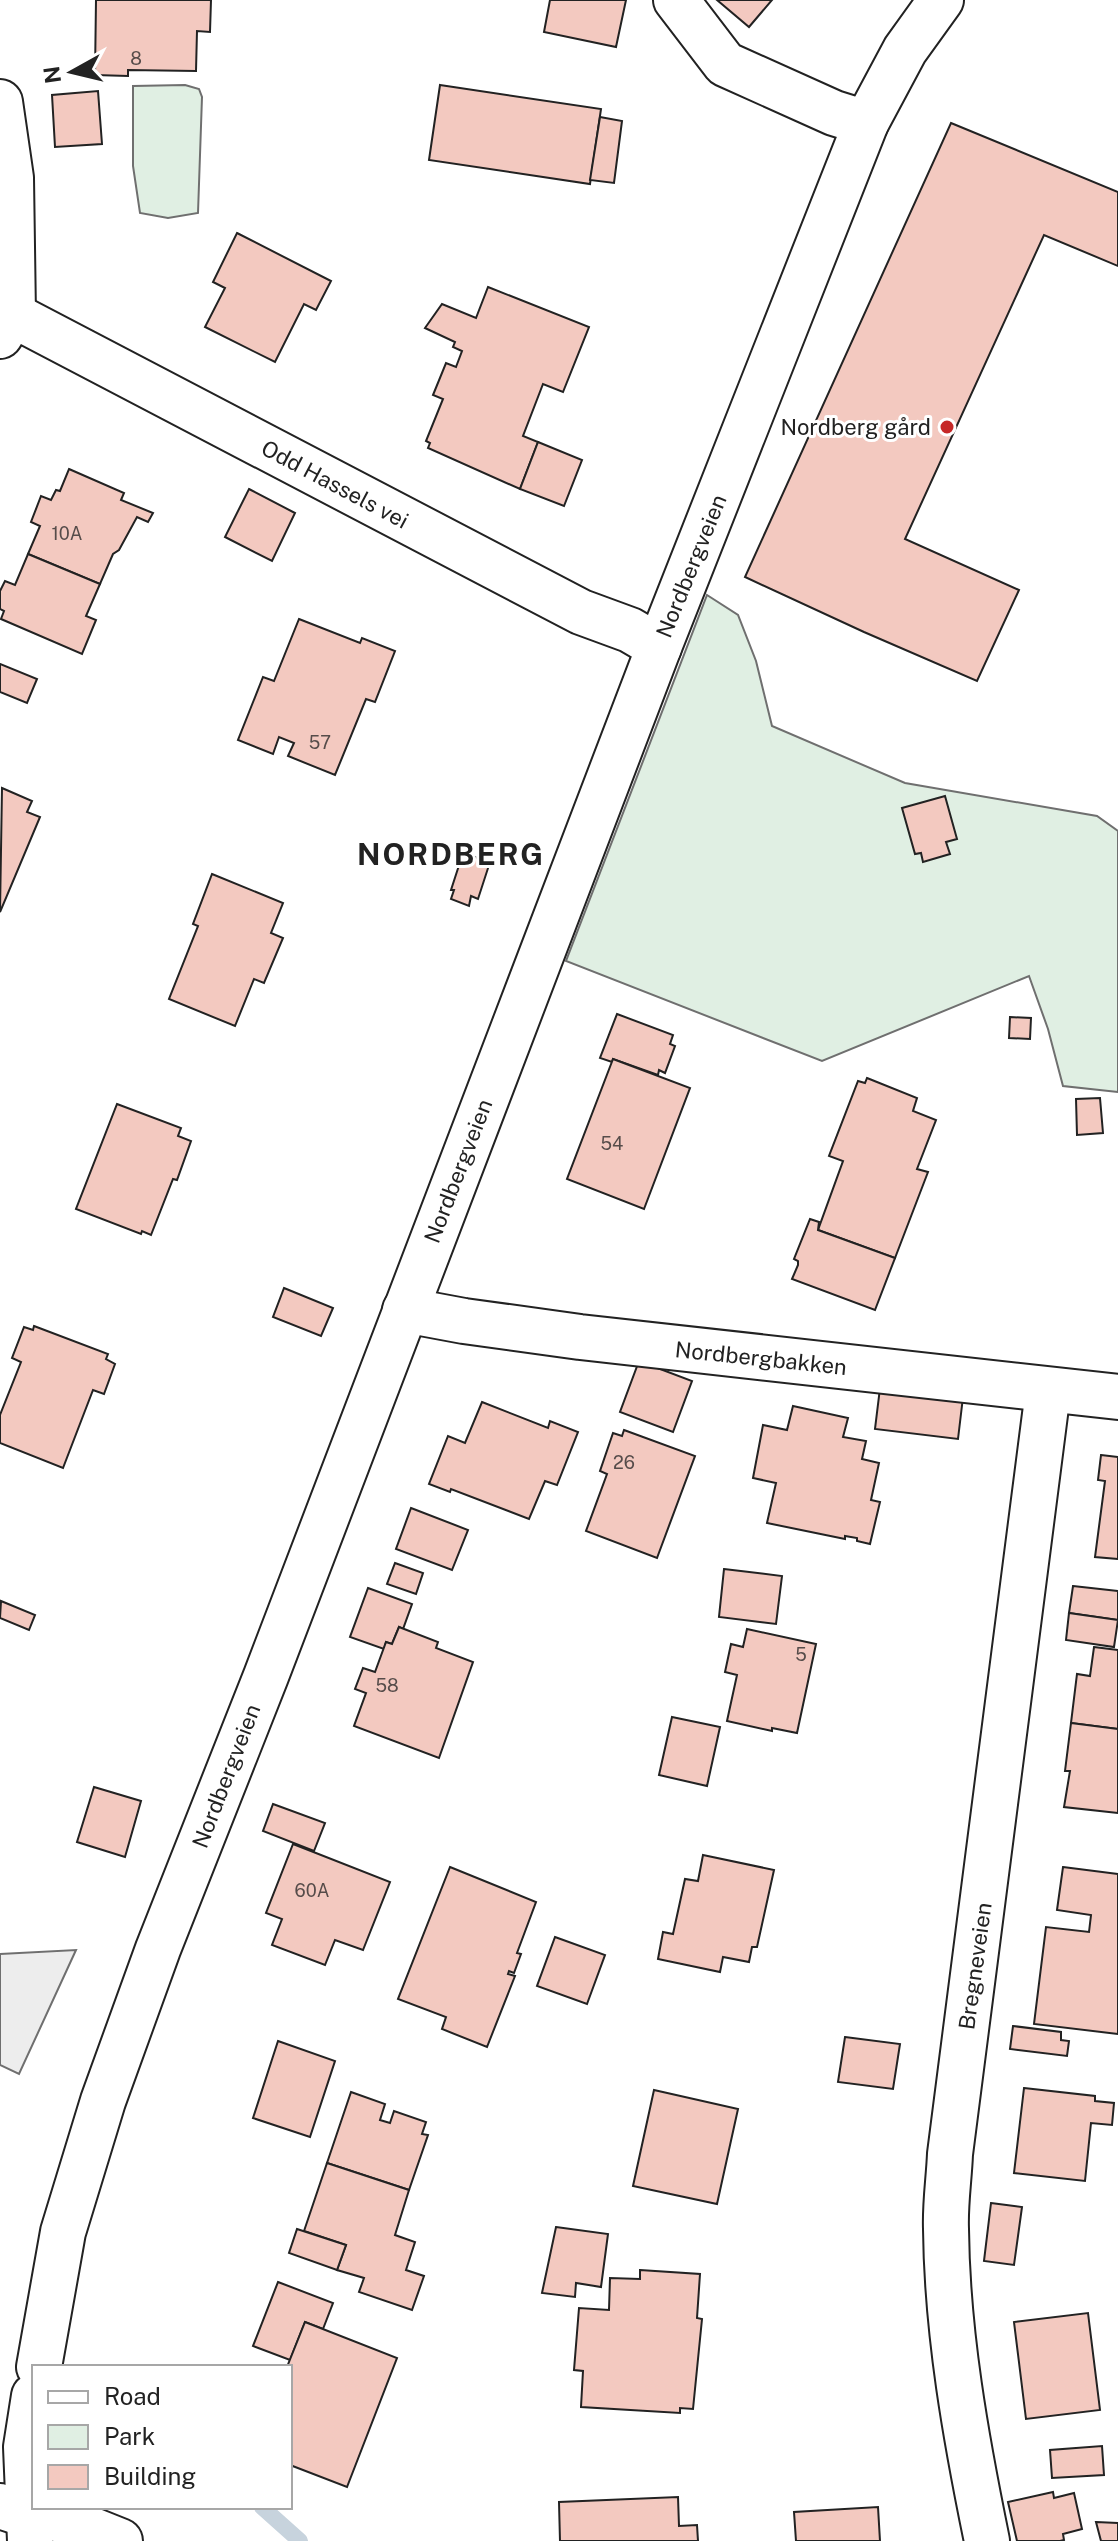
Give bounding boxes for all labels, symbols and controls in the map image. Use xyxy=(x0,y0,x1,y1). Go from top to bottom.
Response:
north arrow xyxy=(32,32,112,112)
house number: 8 xyxy=(130,48,142,69)
text: N xyxy=(38,64,66,85)
place label: Nordberg gård xyxy=(780,414,931,440)
marker: Nordberg gård xyxy=(938,418,956,436)
street label: Odd Hassels vei xyxy=(257,434,413,534)
street label: Nordbergveien xyxy=(650,491,732,641)
house number: 10A xyxy=(51,523,83,544)
house number: 57 xyxy=(309,732,331,753)
district label: NORDBERG xyxy=(357,836,545,872)
street label: Nordbergveien xyxy=(419,1095,497,1247)
house number: 54 xyxy=(601,1133,623,1154)
street label: Nordbergbakken xyxy=(674,1336,848,1380)
house number: 26 xyxy=(613,1452,635,1473)
house number: 5 xyxy=(795,1644,807,1665)
house number: 58 xyxy=(375,1675,399,1696)
street label: Nordbergveien xyxy=(187,1700,265,1852)
house number: 60A xyxy=(295,1880,330,1901)
street label: Bregneveien xyxy=(953,1901,997,2031)
legend xyxy=(32,2365,292,2509)
text: Road xyxy=(104,2382,161,2410)
text: Park xyxy=(104,2422,155,2450)
text: Building xyxy=(104,2462,196,2490)

